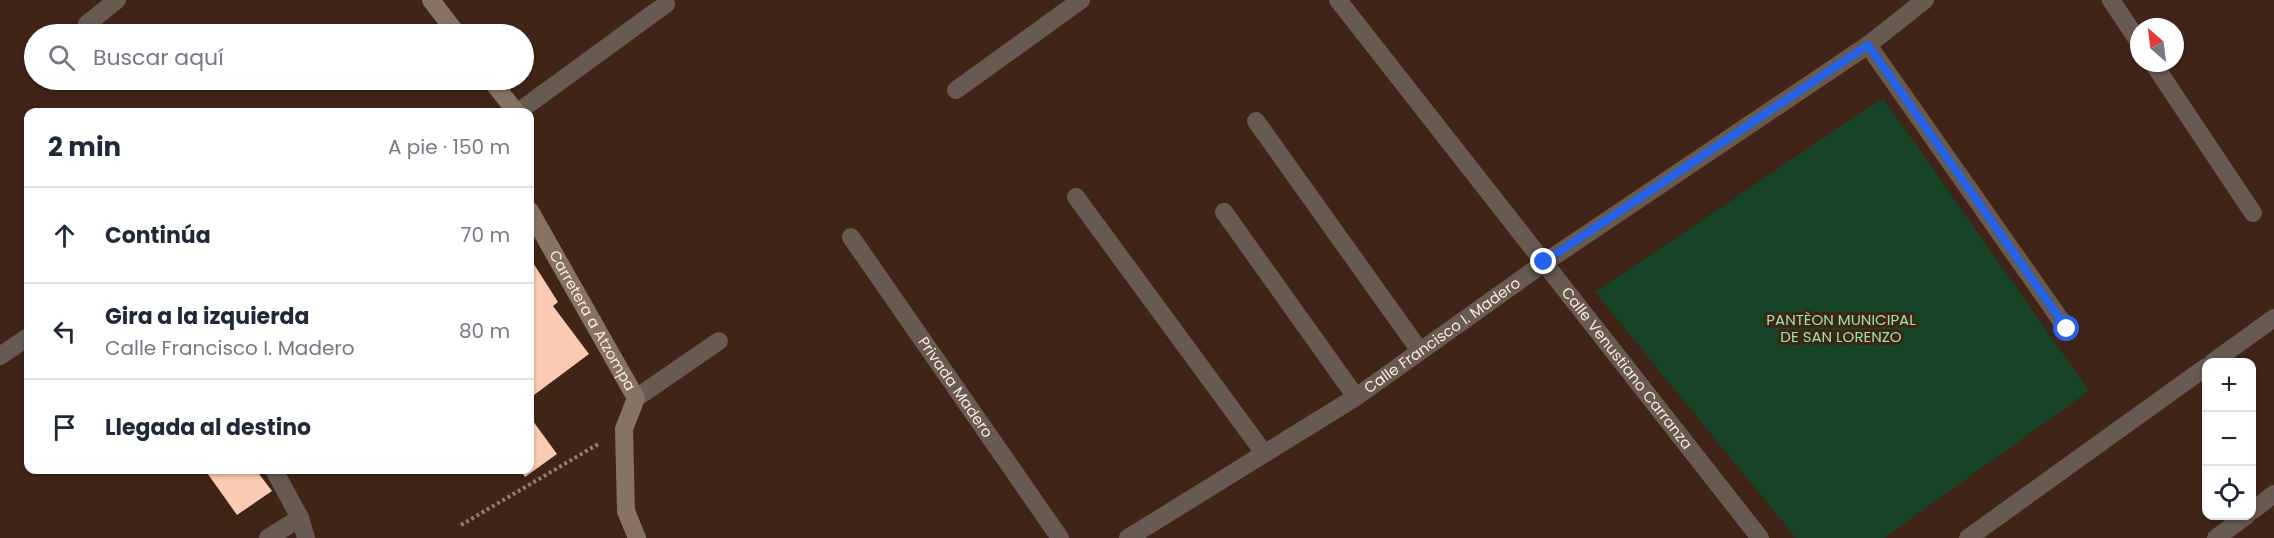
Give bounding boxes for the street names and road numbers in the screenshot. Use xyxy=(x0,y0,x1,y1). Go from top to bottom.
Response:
street label: Carretera a Atzompa xyxy=(544,246,641,395)
street label: Calle Francisco I. Madero xyxy=(1360,272,1524,398)
street label: Calle Venustiano Carranza xyxy=(1557,282,1698,454)
street label: Privada Madero xyxy=(913,332,998,442)

